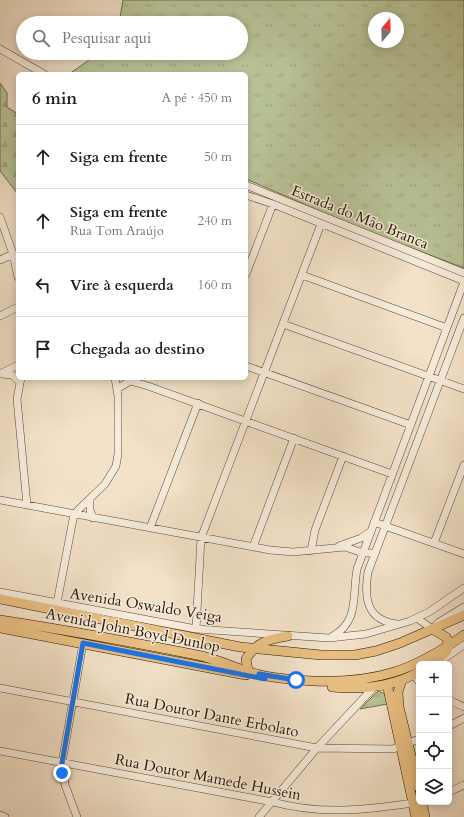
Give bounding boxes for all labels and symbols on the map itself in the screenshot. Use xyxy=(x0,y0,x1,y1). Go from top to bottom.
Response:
north arrow xyxy=(368,12,404,48)
street label: Estrada do Mão Branca xyxy=(288,180,432,254)
street label: Avenida Oswaldo Veiga xyxy=(69,583,224,627)
street label: Avenida John Boyd Dunlop xyxy=(44,603,222,657)
route start xyxy=(287,671,305,689)
street label: Rua Doutor Dante Erbolato xyxy=(123,688,301,742)
street label: Rua Doutor Mamede Hussein xyxy=(113,749,303,805)
route end xyxy=(53,764,71,782)

